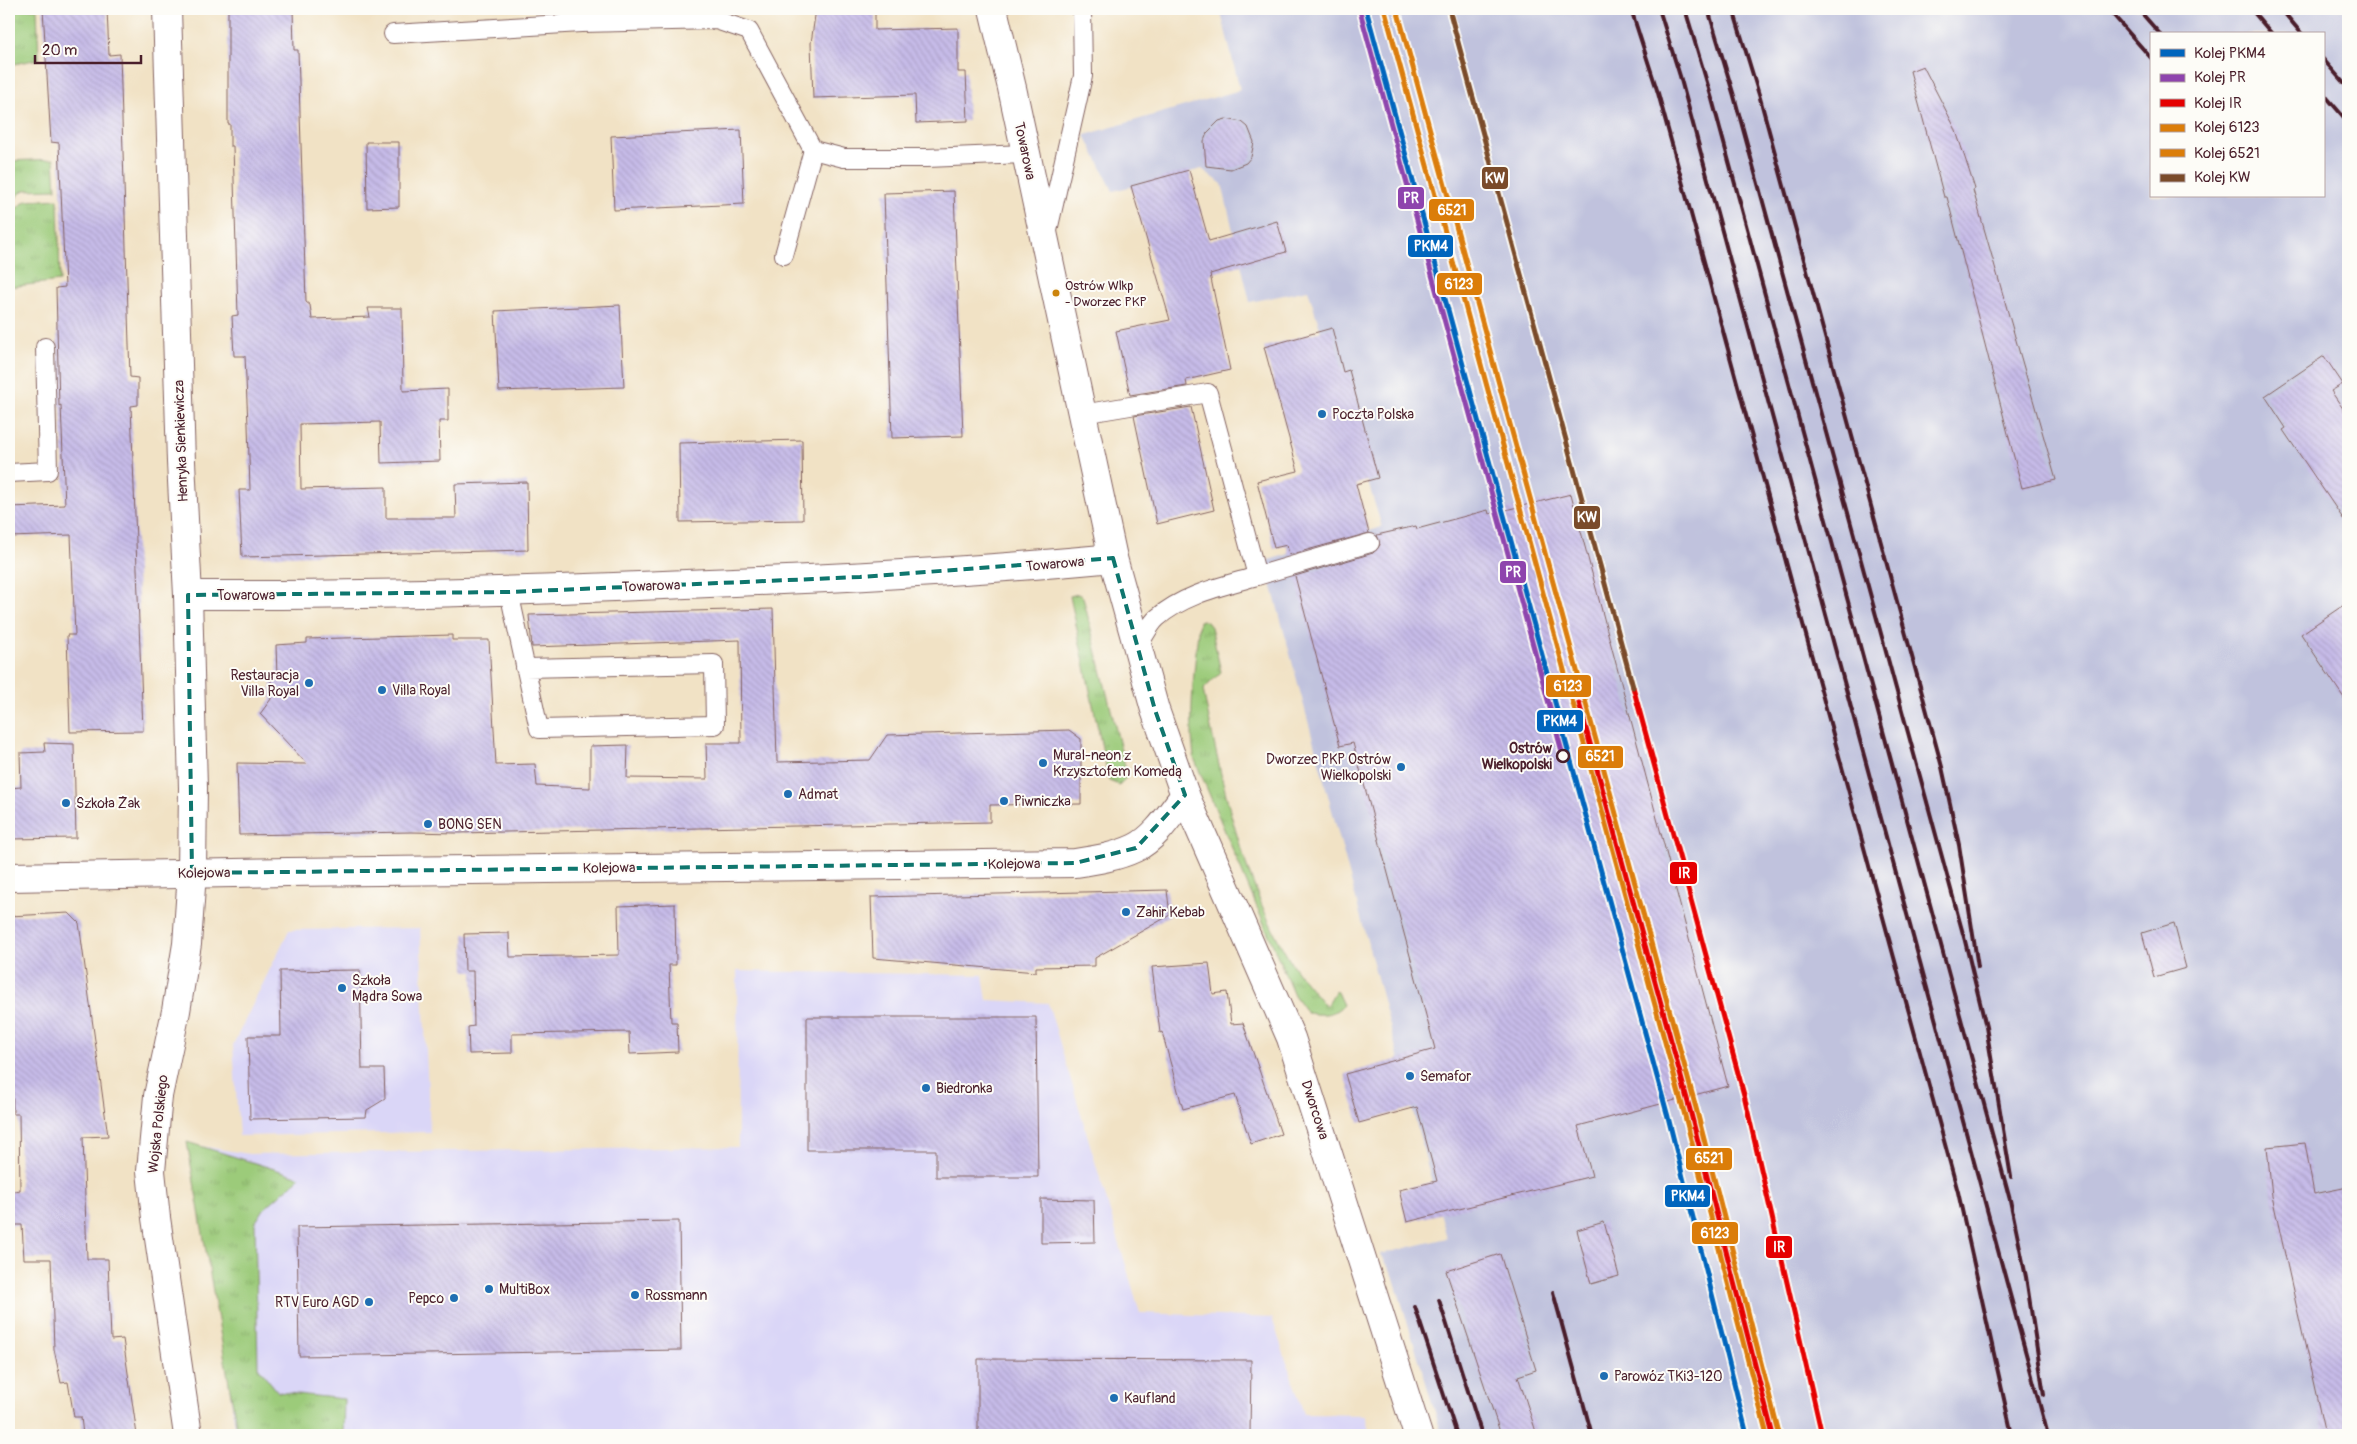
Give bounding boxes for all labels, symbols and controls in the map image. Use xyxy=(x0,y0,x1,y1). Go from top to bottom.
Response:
scale bar xyxy=(35,32,141,64)
legend xyxy=(2150,32,2324,198)
text: 20 m xyxy=(42,41,77,60)
text: Kolej PKM4 xyxy=(2194,44,2266,63)
text: Kolej PR xyxy=(2194,68,2246,87)
text: Kolej IR xyxy=(2194,94,2242,113)
text: Kolej 6123 xyxy=(2194,118,2260,137)
street label: Towarowa xyxy=(1011,121,1039,181)
text: Kolej 6521 xyxy=(2194,144,2260,163)
line badge: KW xyxy=(1481,166,1509,190)
text: Kolej KW xyxy=(2194,168,2251,187)
text: KW xyxy=(1485,170,1505,187)
line badge: PR xyxy=(1397,186,1425,210)
text: PR xyxy=(1403,190,1419,207)
line badge: 6521 xyxy=(1428,198,1475,222)
text: 6521 xyxy=(1437,202,1467,219)
line badge: PKM4 xyxy=(1407,234,1454,258)
text: PKM4 xyxy=(1414,238,1449,255)
line badge: 6123 xyxy=(1436,272,1483,296)
text: 6123 xyxy=(1445,276,1474,293)
place label: Ostrów Wlkp - Dworzec PKP xyxy=(1065,278,1147,310)
marker: Ostrów Wlkp - Dworzec PKP xyxy=(1051,288,1061,298)
street label: Henryka Sienkiewicza xyxy=(170,379,192,503)
place label: Poczta Polska xyxy=(1332,406,1414,423)
marker: Poczta Polska xyxy=(1316,408,1328,420)
line badge: KW xyxy=(1573,505,1601,530)
text: KW xyxy=(1577,509,1597,526)
street label: Towarowa xyxy=(1025,553,1085,575)
line badge: PR xyxy=(1499,560,1527,584)
text: PR xyxy=(1505,564,1521,581)
street label: Towarowa xyxy=(621,576,681,596)
street label: Towarowa xyxy=(217,587,275,604)
place label: Restauracja Villa Royal xyxy=(230,667,299,700)
line badge: 6123 xyxy=(1545,674,1592,698)
marker: Restauracja Villa Royal xyxy=(303,677,315,689)
text: 6123 xyxy=(1554,678,1583,695)
place label: Villa Royal xyxy=(392,682,451,699)
marker: Villa Royal xyxy=(376,684,388,696)
line badge: PKM4 xyxy=(1536,709,1584,733)
text: PKM4 xyxy=(1543,713,1578,730)
place label: Ostrów Wielkopolski xyxy=(1482,740,1553,773)
line badge: 6521 xyxy=(1577,745,1624,769)
place label: Mural-neon z Krzysztofem Komedą xyxy=(1053,747,1182,780)
text: 6521 xyxy=(1585,748,1615,765)
marker: Ostrów Wielkopolski xyxy=(1556,749,1570,763)
place label: Dworzec PKP Ostrów Wielkopolski xyxy=(1266,751,1392,784)
marker: Mural-neon z Krzysztofem Komedą xyxy=(1037,757,1049,769)
marker: Dworzec PKP Ostrów Wielkopolski xyxy=(1395,761,1407,773)
place label: Admat xyxy=(798,786,838,803)
marker: Admat xyxy=(782,788,794,800)
place label: Piwniczka xyxy=(1014,793,1071,810)
place label: Szkoła Żak xyxy=(76,795,140,812)
marker: Piwniczka xyxy=(998,795,1010,807)
marker: Szkoła Żak xyxy=(60,797,72,809)
place label: BONG SEN xyxy=(438,816,502,833)
marker: BONG SEN xyxy=(422,818,434,830)
street label: Kolejowa xyxy=(987,855,1041,873)
street label: Kolejowa xyxy=(582,859,636,877)
line badge: IR xyxy=(1669,861,1698,885)
street label: Kolejowa xyxy=(177,864,231,882)
text: IR xyxy=(1678,865,1690,882)
place label: Zahir Kebab xyxy=(1136,904,1205,921)
marker: Zahir Kebab xyxy=(1120,906,1132,918)
place label: Szkoła Mądra Sowa xyxy=(352,972,422,1005)
marker: Szkoła Mądra Sowa xyxy=(336,982,348,994)
place label: Semafor xyxy=(1420,1068,1471,1085)
marker: Semafor xyxy=(1404,1070,1416,1082)
street label: Wojska Polskiego xyxy=(144,1073,172,1174)
street label: Dworcowa xyxy=(1297,1078,1333,1142)
place label: Biedronka xyxy=(936,1080,993,1097)
marker: Biedronka xyxy=(920,1082,932,1094)
line badge: 6521 xyxy=(1685,1147,1733,1171)
text: 6521 xyxy=(1694,1150,1724,1167)
line badge: PKM4 xyxy=(1664,1184,1711,1208)
text: PKM4 xyxy=(1671,1188,1706,1205)
line badge: 6123 xyxy=(1691,1221,1739,1245)
text: 6123 xyxy=(1701,1225,1730,1242)
line badge: IR xyxy=(1765,1235,1793,1259)
text: IR xyxy=(1773,1239,1785,1256)
place label: MultiBox xyxy=(499,1281,550,1298)
marker: MultiBox xyxy=(483,1283,495,1295)
place label: Rossmann xyxy=(645,1287,708,1304)
marker: Rossmann xyxy=(629,1289,641,1301)
place label: Pepco xyxy=(408,1290,444,1307)
marker: Pepco xyxy=(448,1292,460,1304)
place label: RTV Euro AGD xyxy=(275,1294,359,1311)
marker: RTV Euro AGD xyxy=(363,1296,375,1308)
place label: Parowóz TKi3-120 xyxy=(1614,1368,1723,1385)
marker: Parowóz TKi3-120 xyxy=(1598,1370,1610,1382)
place label: Kaufland xyxy=(1124,1390,1176,1407)
marker: Kaufland xyxy=(1108,1392,1120,1404)

